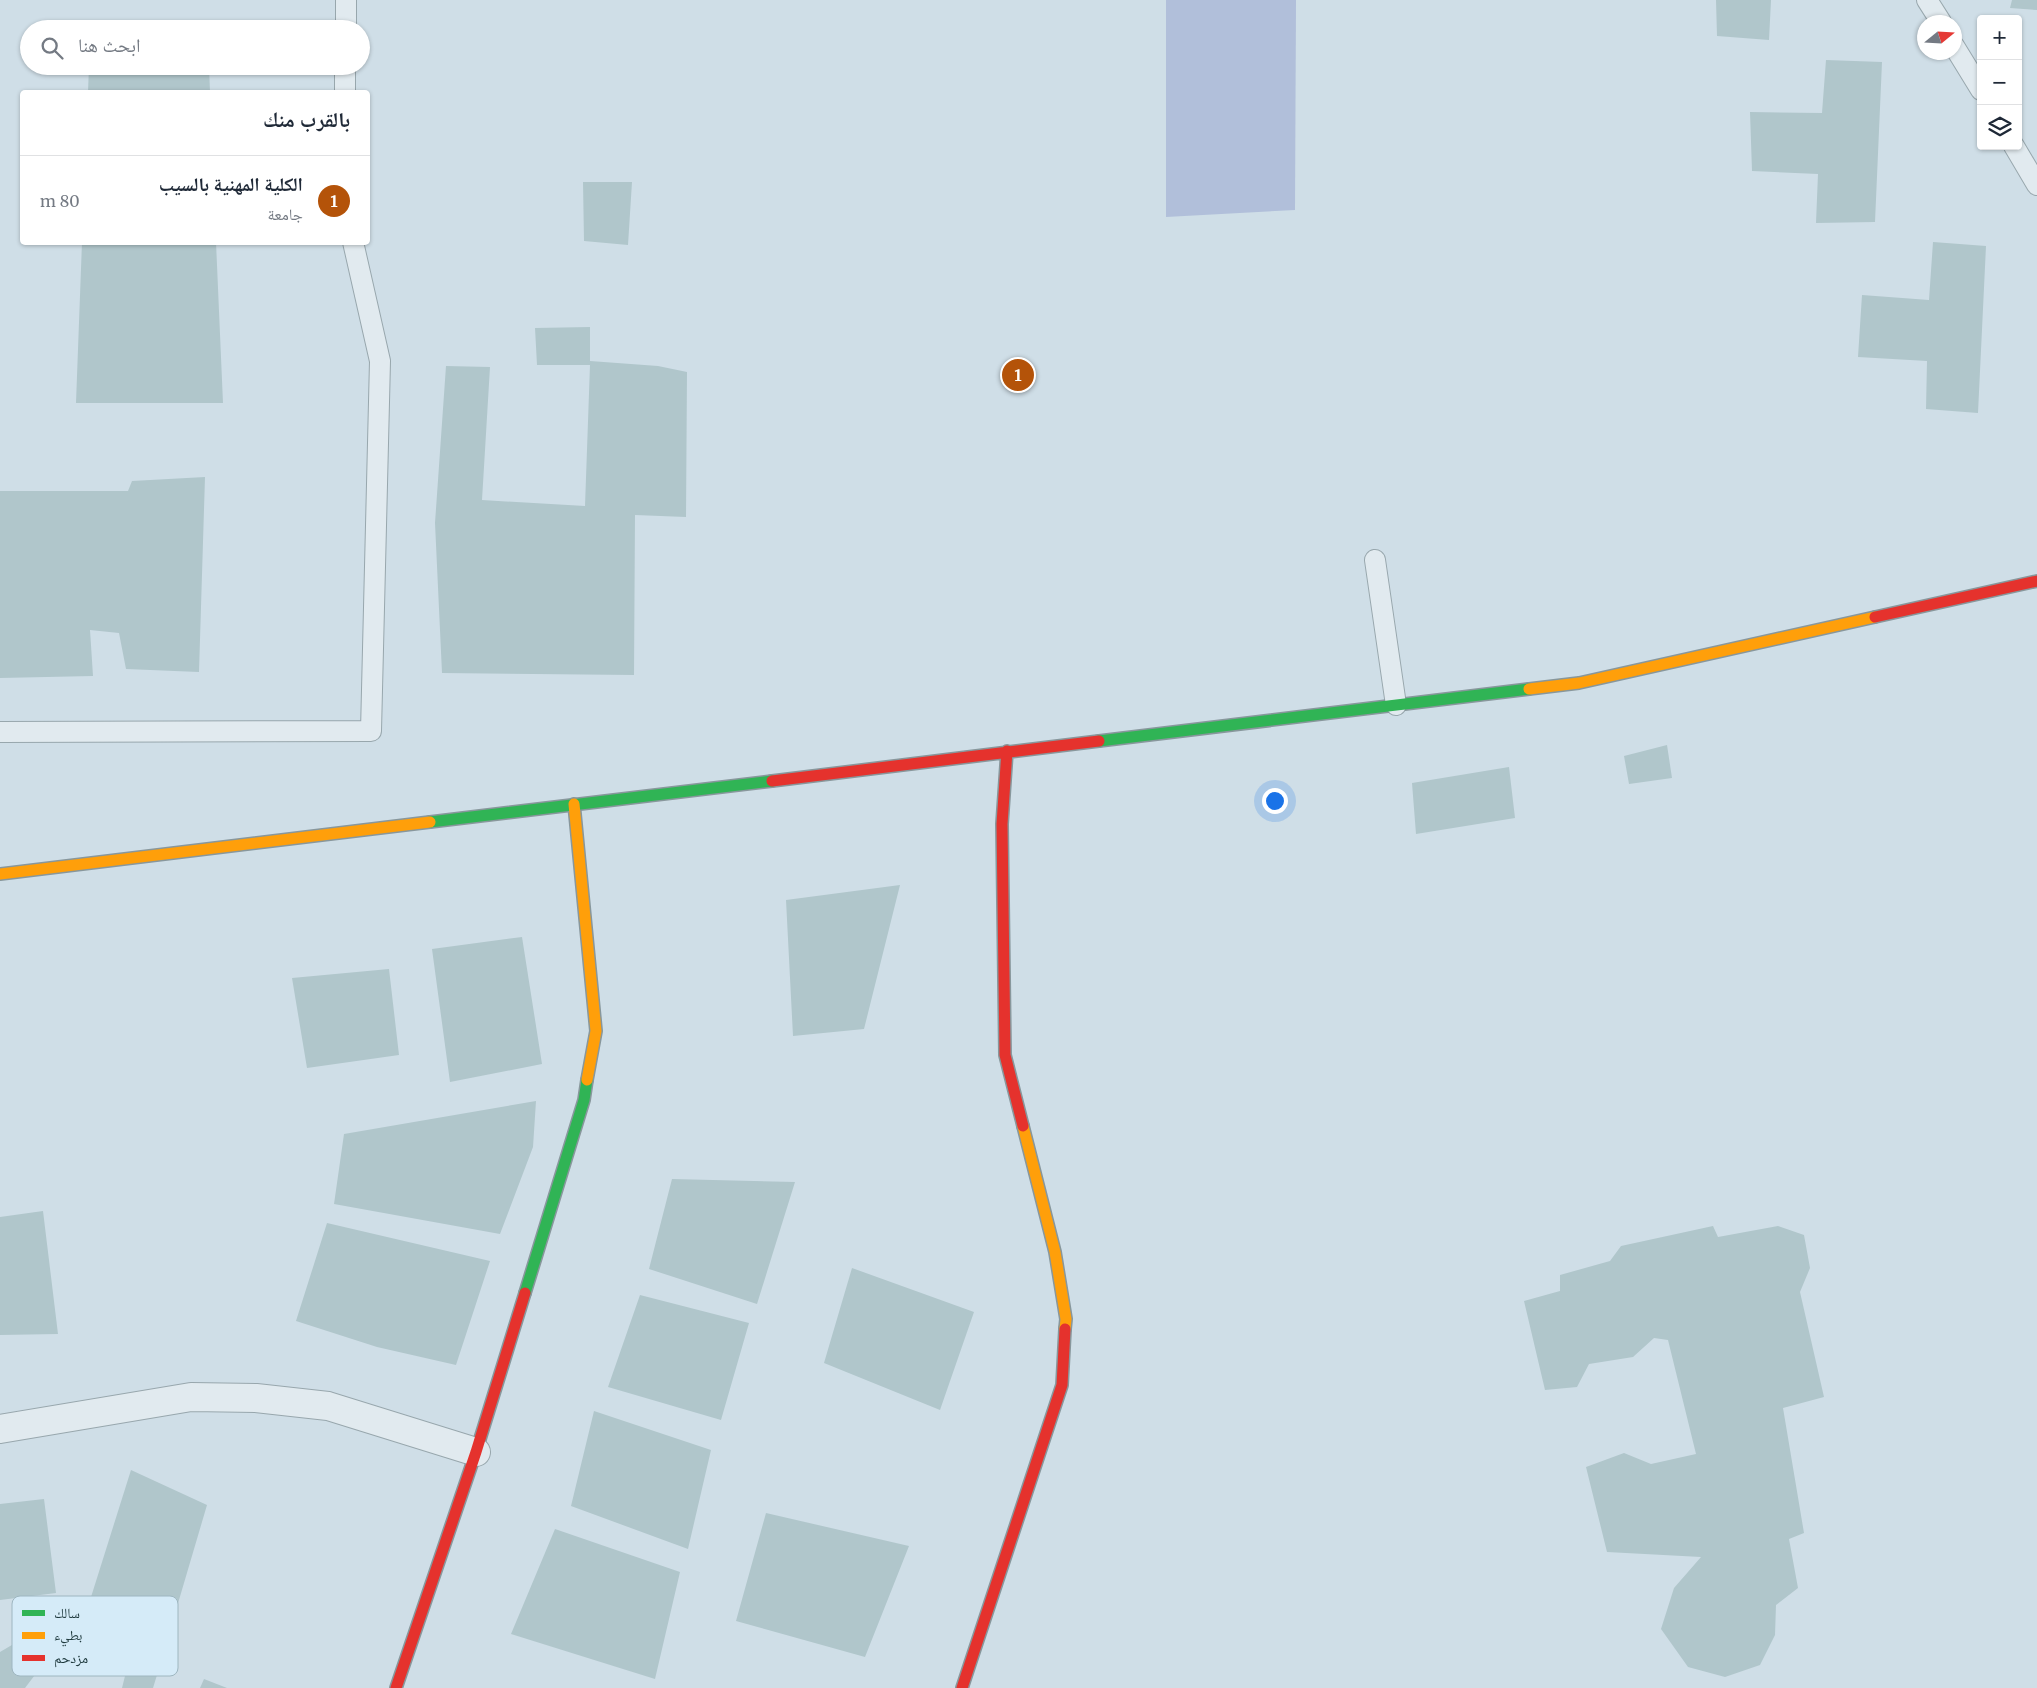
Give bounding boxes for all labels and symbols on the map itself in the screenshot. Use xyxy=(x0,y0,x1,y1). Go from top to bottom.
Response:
north arrow xyxy=(1917,15,1962,60)
pin: 1 xyxy=(1002,356,1034,394)
your location xyxy=(1262,788,1288,814)
legend xyxy=(12,1596,178,1676)
text: سالك xyxy=(54,1604,80,1622)
text: بطيء xyxy=(54,1626,83,1647)
text: مزدحم xyxy=(54,1649,88,1668)

